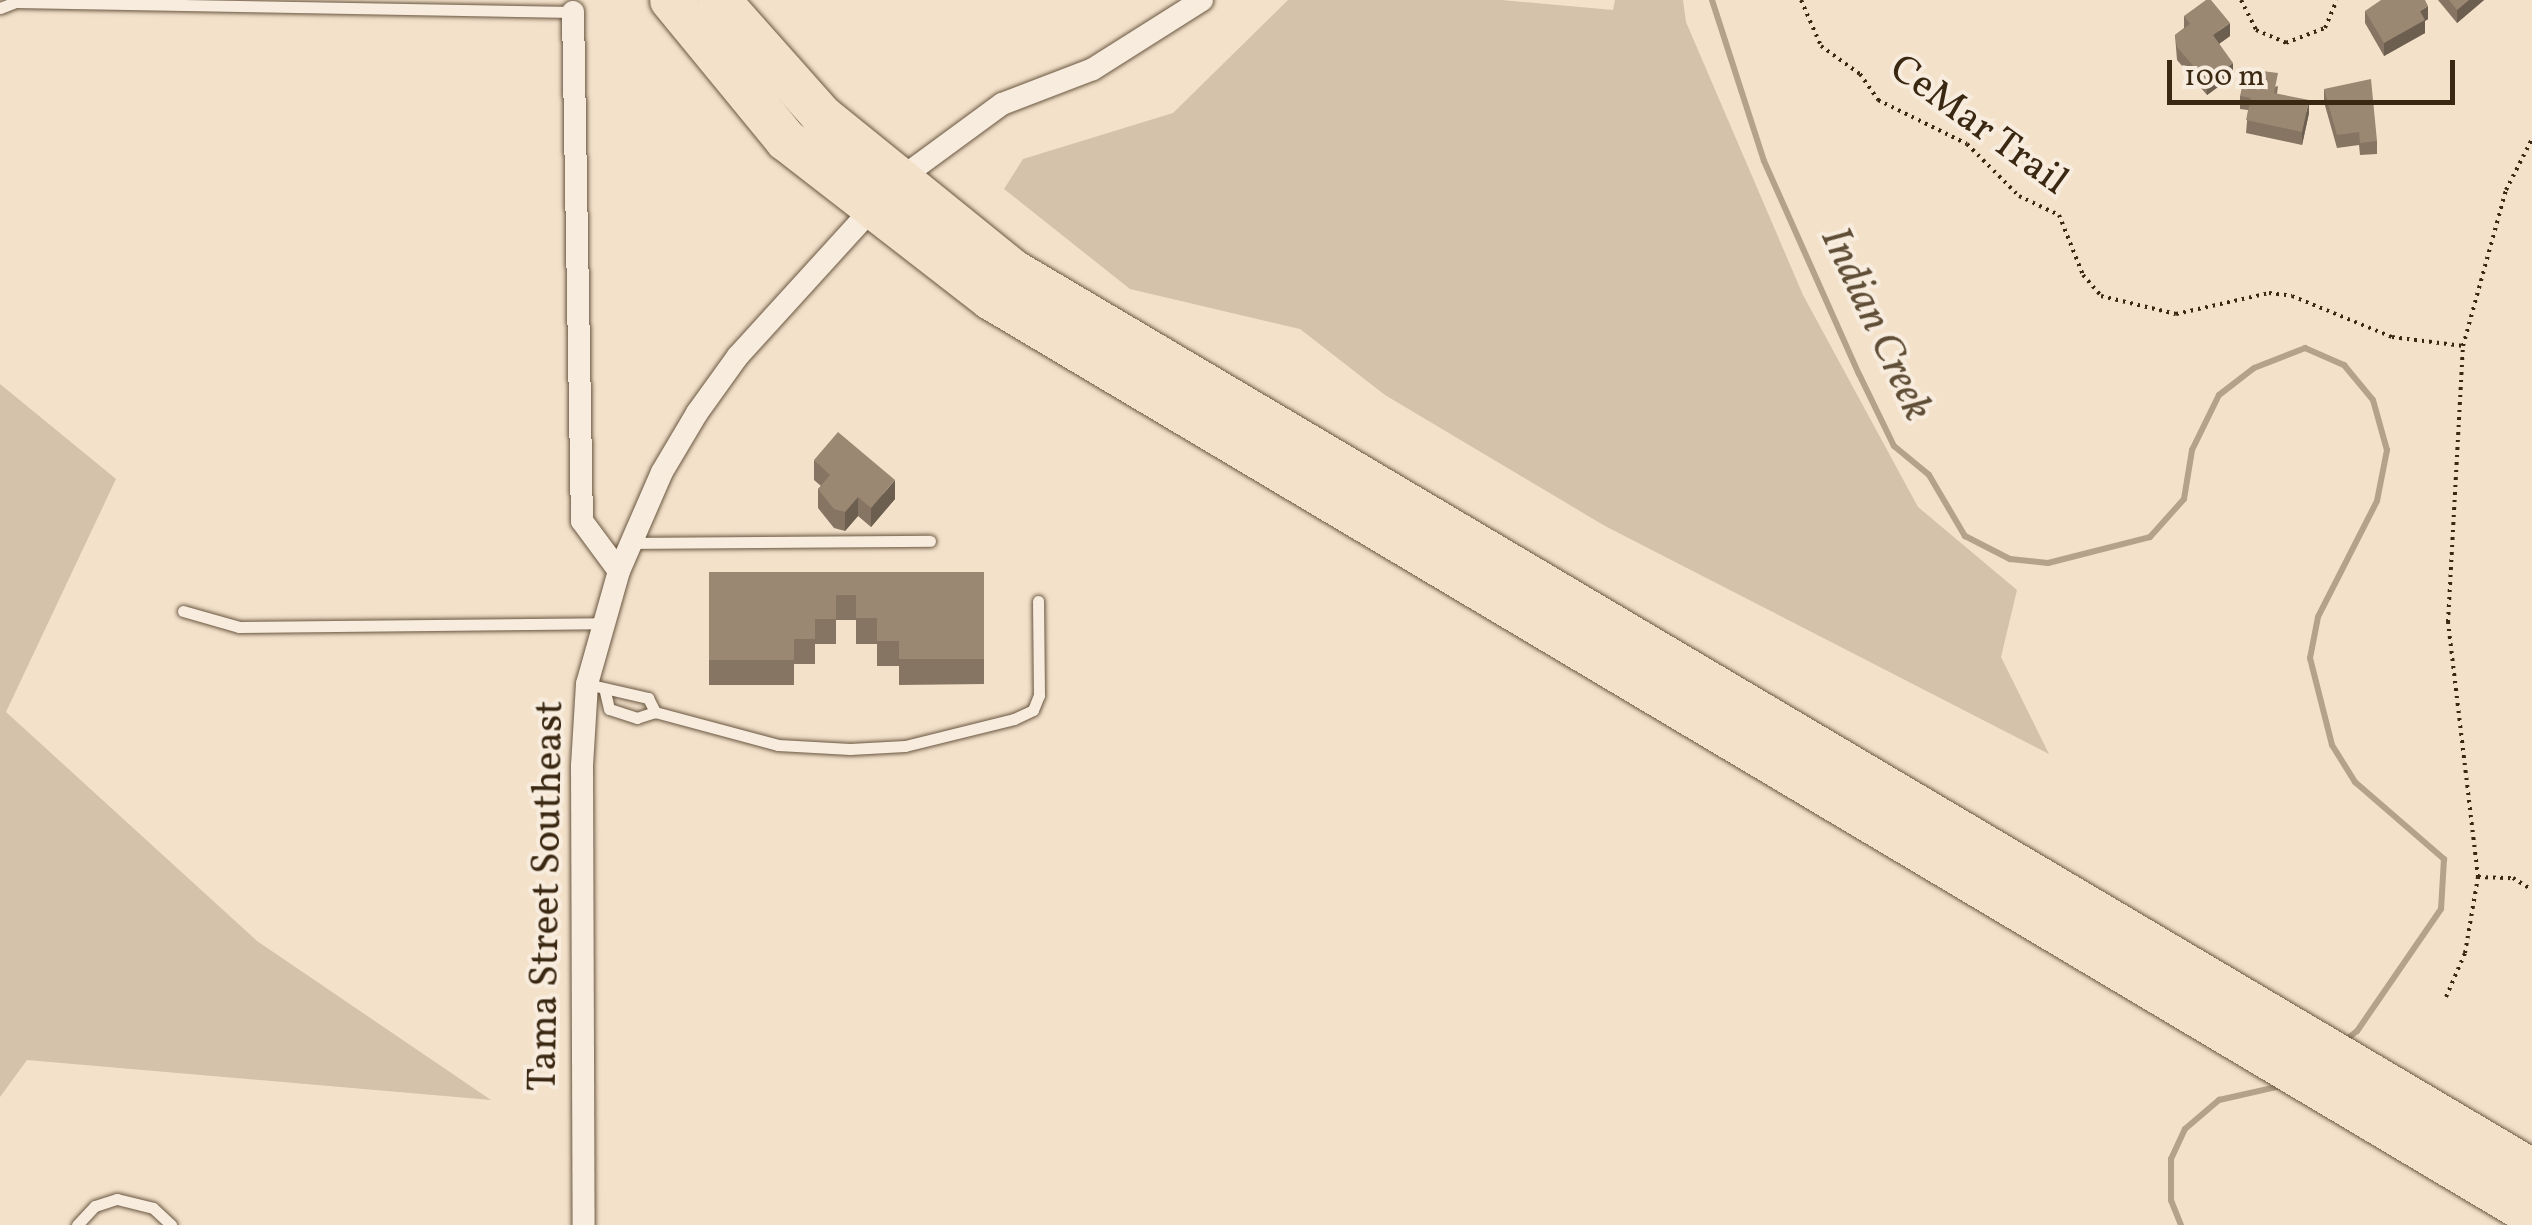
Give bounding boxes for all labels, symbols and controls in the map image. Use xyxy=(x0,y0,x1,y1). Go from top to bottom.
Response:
scale bar xyxy=(2172,40,2460,102)
street label: CeMar Trail xyxy=(1879,45,2077,207)
text: 100 m xyxy=(2184,56,2265,98)
water label: Indian Creek xyxy=(1807,220,1941,430)
street label: Tama Street Southeast xyxy=(521,700,575,1092)

